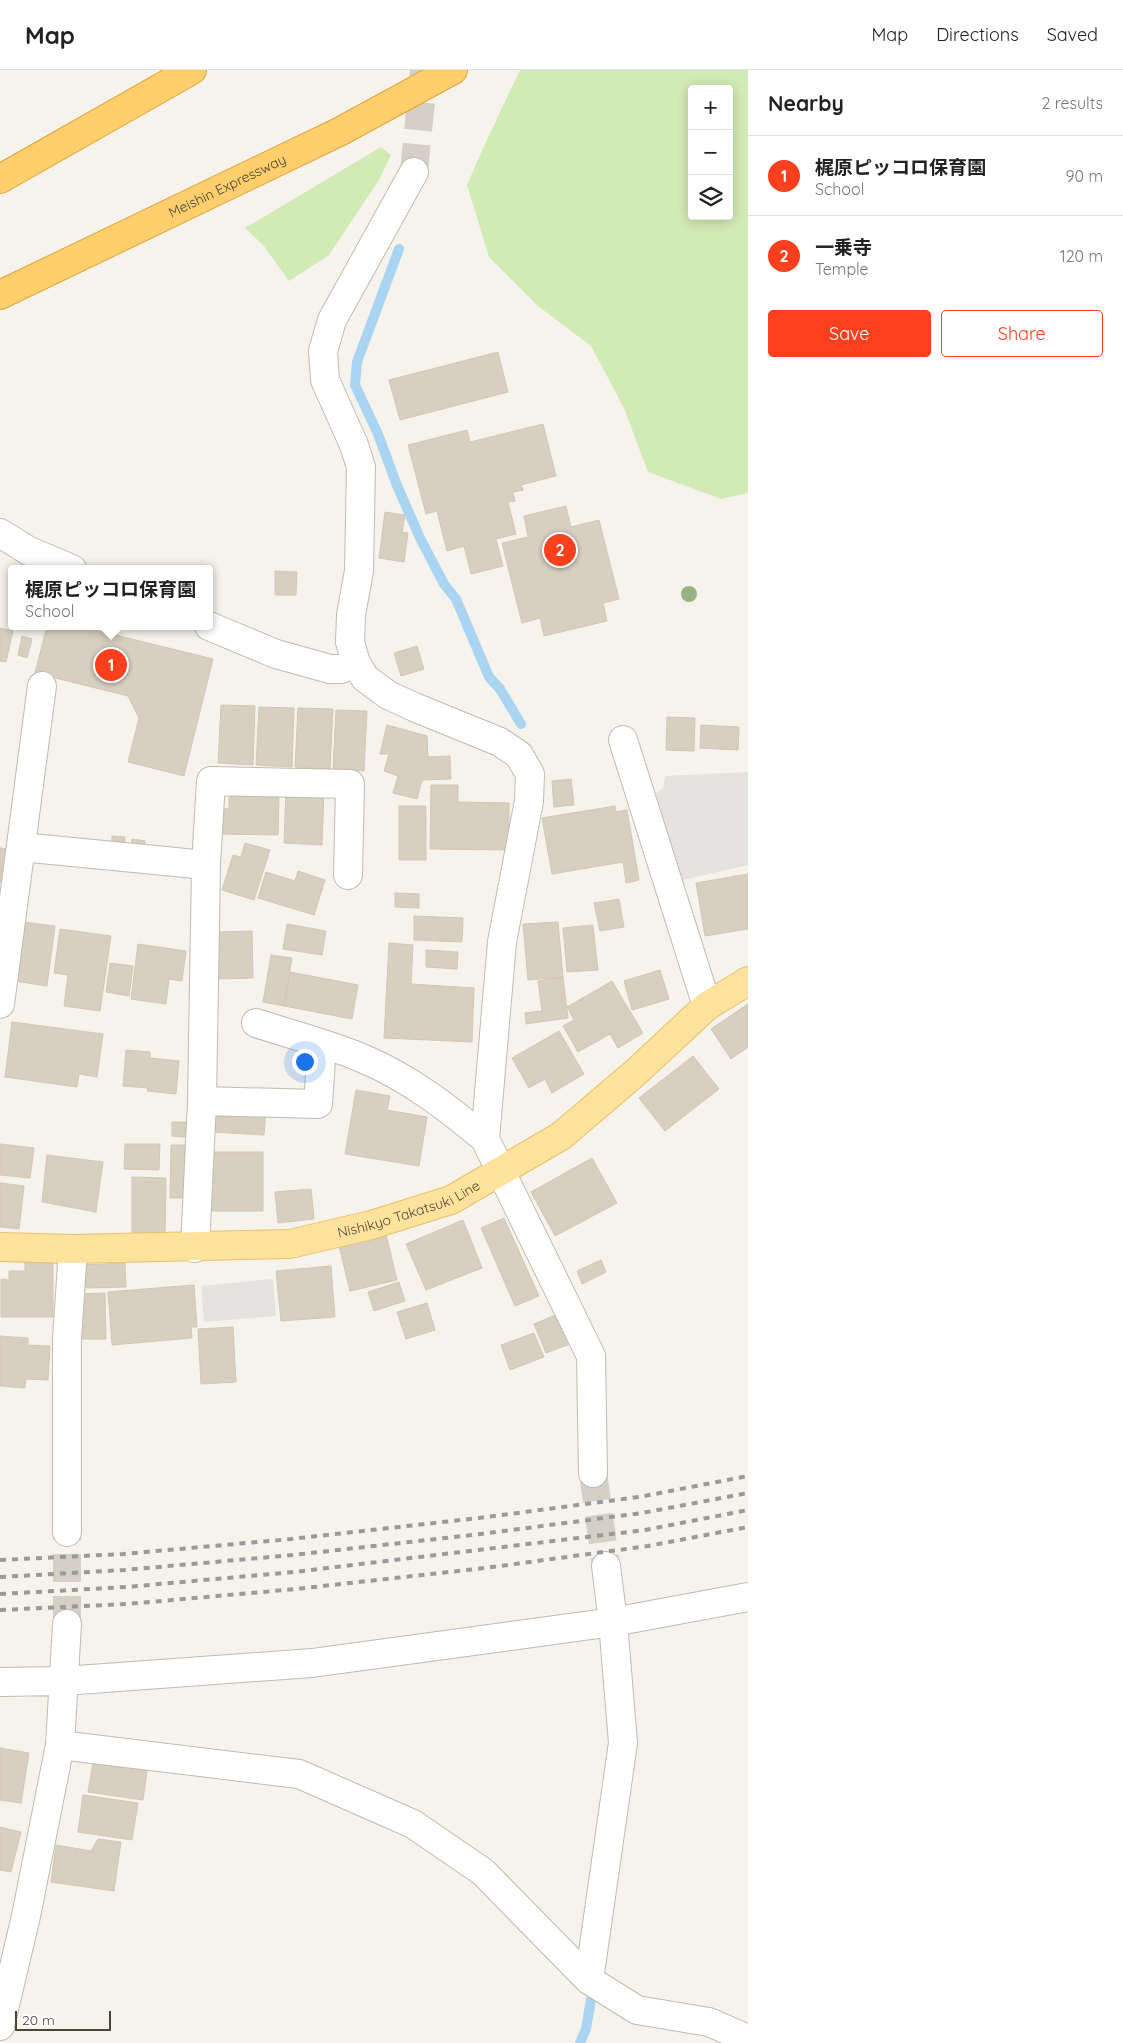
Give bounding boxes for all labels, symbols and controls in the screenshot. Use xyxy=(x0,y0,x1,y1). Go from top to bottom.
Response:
text: Map xyxy=(25,20,75,50)
text: Map xyxy=(871,23,908,46)
text: Directions xyxy=(936,23,1019,46)
text: Saved xyxy=(1047,23,1098,46)
map controls xyxy=(688,85,733,220)
button: + xyxy=(688,85,733,130)
text: Nearby xyxy=(768,90,844,116)
text: 2 results xyxy=(1041,93,1103,113)
button: − xyxy=(688,130,733,175)
street label: Meishin Expressway xyxy=(165,150,289,222)
text: 梶原ピッコロ保育園 xyxy=(815,155,986,179)
text: 1 xyxy=(781,166,787,186)
text: 90 m xyxy=(1066,166,1103,186)
button: layers xyxy=(688,175,733,220)
text: School xyxy=(815,179,864,199)
text: 一乗寺 xyxy=(815,235,872,259)
text: 2 xyxy=(779,246,789,266)
text: 120 m xyxy=(1060,246,1103,266)
text: Temple xyxy=(815,259,869,279)
button: Save xyxy=(768,310,931,357)
button: Share xyxy=(941,310,1103,357)
pin: 2 xyxy=(544,531,576,569)
popup xyxy=(8,565,213,630)
text: 梶原ピッコロ保育園 xyxy=(25,577,196,601)
text: School xyxy=(25,601,74,621)
pin: 1 xyxy=(95,646,127,684)
your location xyxy=(292,1049,318,1075)
street label: Nishikyo Takatsuki Line xyxy=(335,1176,483,1242)
scale bar xyxy=(15,2008,111,2031)
text: 20 m xyxy=(22,2011,55,2029)

